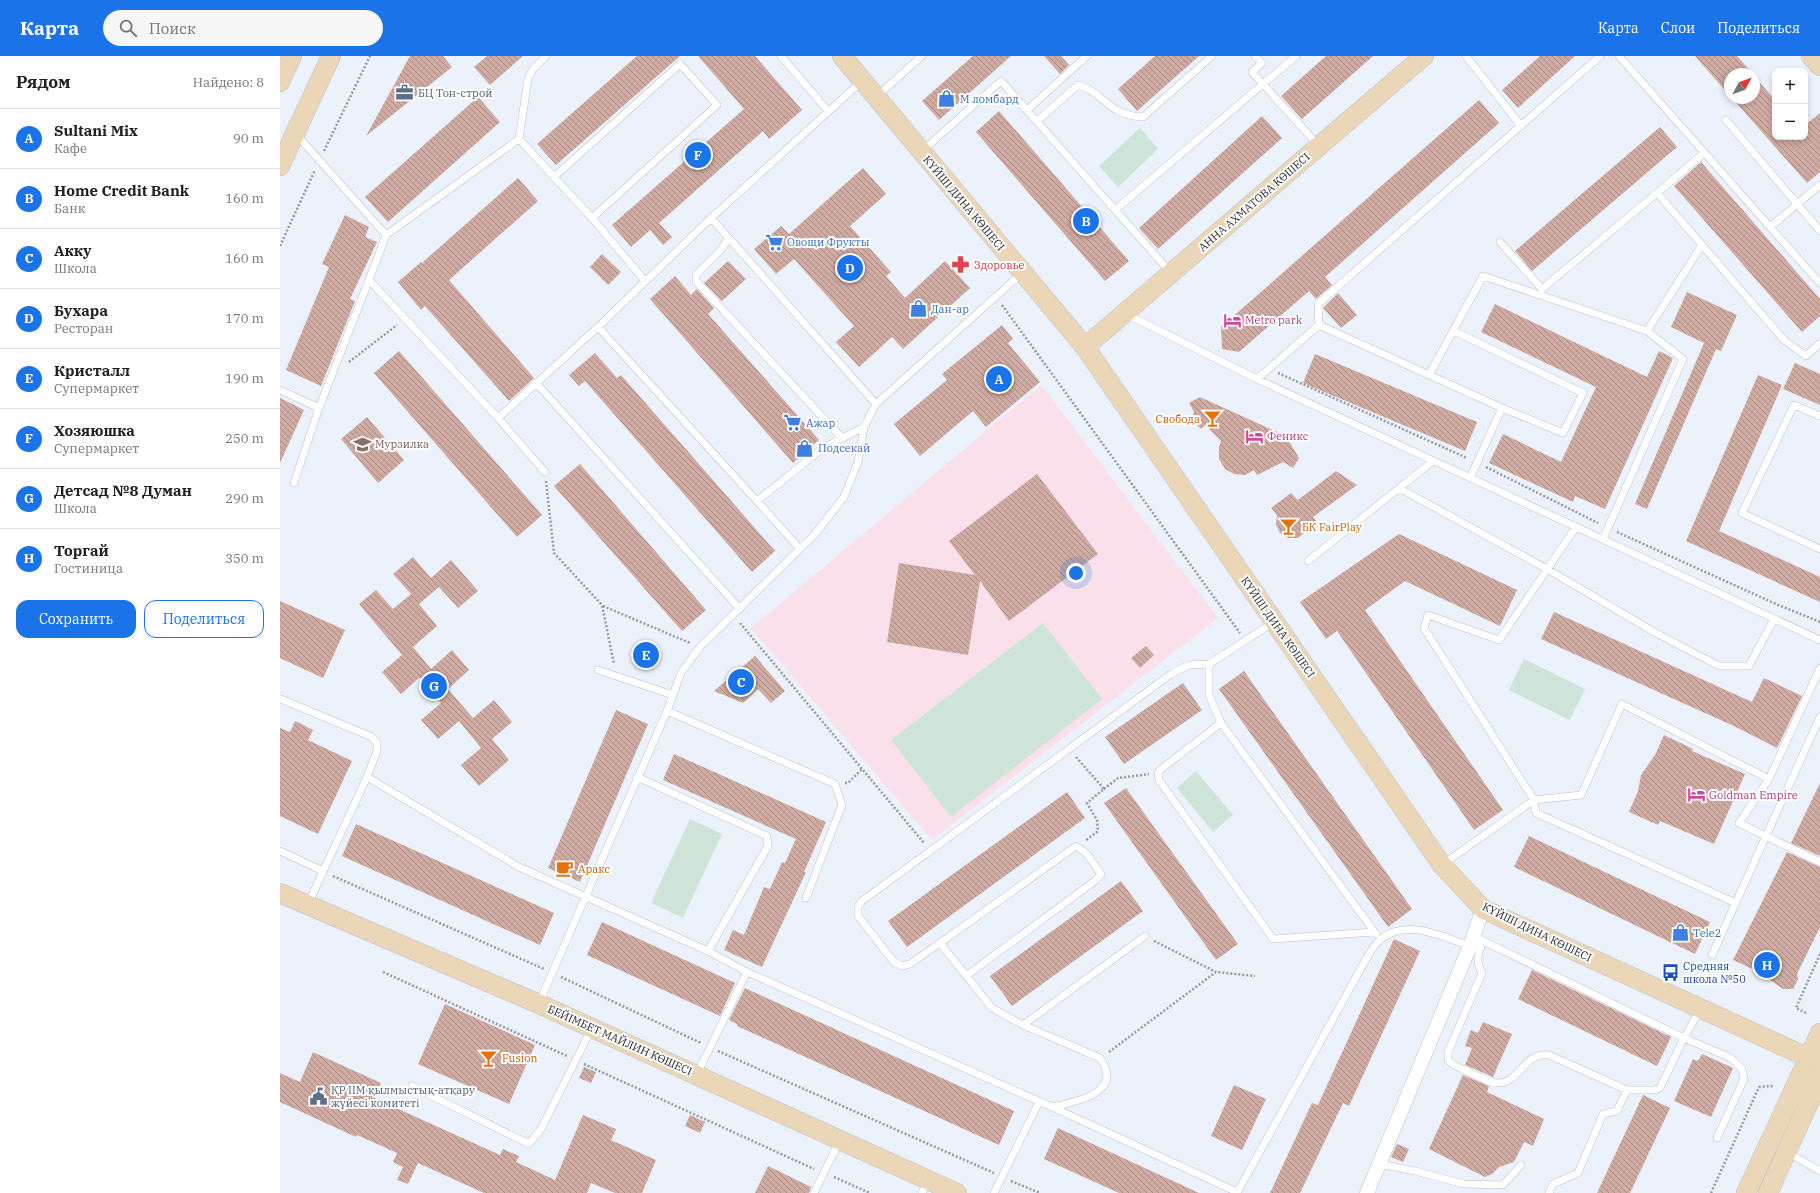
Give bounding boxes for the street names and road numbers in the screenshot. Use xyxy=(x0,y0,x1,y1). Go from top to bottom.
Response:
street label: АННА АХМАТОВА КӨШЕСІ xyxy=(1195,150,1313,254)
street label: КҮЙШІ ДИНА КӨШЕСІ xyxy=(920,153,1008,254)
street label: КҮЙШІ ДИНА КӨШЕСІ xyxy=(1238,574,1318,680)
street label: КҮЙШІ ДИНА КӨШЕСІ xyxy=(1480,899,1594,965)
street label: БЕЙІМБЕТ МАЙЛИН КӨШЕСІ xyxy=(545,1002,695,1078)

